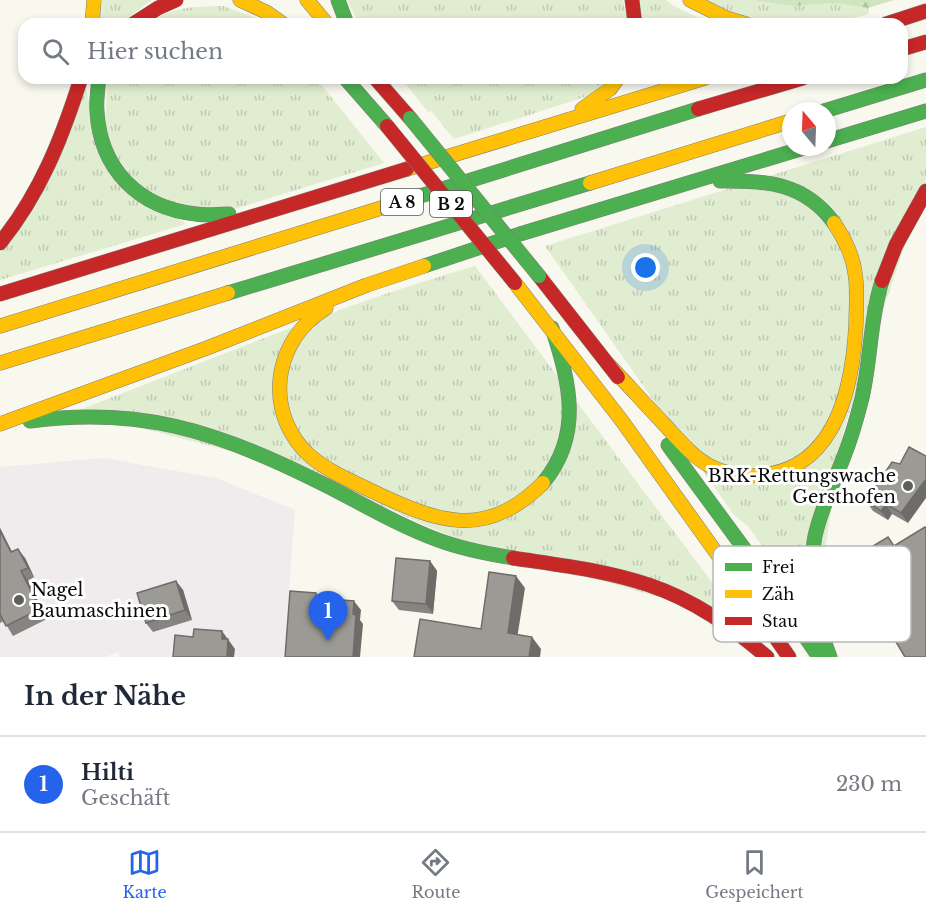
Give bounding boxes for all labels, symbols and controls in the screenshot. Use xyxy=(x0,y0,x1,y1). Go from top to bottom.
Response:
search box xyxy=(18,18,908,84)
icon: search xyxy=(39,35,72,68)
text: Hier suchen xyxy=(87,38,223,65)
north arrow xyxy=(782,102,836,156)
road number: A 8 xyxy=(381,189,423,215)
road number: B 2 xyxy=(430,191,472,217)
your location xyxy=(631,253,660,282)
place label: BRK-Rettungswache Gersthofen xyxy=(708,465,896,508)
marker: BRK-Rettungswache Gersthofen xyxy=(901,479,915,493)
legend xyxy=(713,546,911,642)
text: Frei xyxy=(762,557,795,577)
place label: Nagel Baumaschinen xyxy=(31,579,168,622)
text: Zäh xyxy=(762,584,794,604)
pin: 1 xyxy=(308,592,348,641)
marker: Nagel Baumaschinen xyxy=(12,593,26,607)
text: Stau xyxy=(762,611,798,631)
text: In der Nähe xyxy=(24,680,186,712)
text: Hilti xyxy=(81,759,134,786)
text: 1 xyxy=(39,772,48,796)
text: 230 m xyxy=(836,772,902,796)
text: Geschäft xyxy=(81,786,170,810)
tab: Karte xyxy=(122,846,167,902)
tab: Route xyxy=(412,846,460,902)
tab: Gespeichert xyxy=(705,846,804,902)

